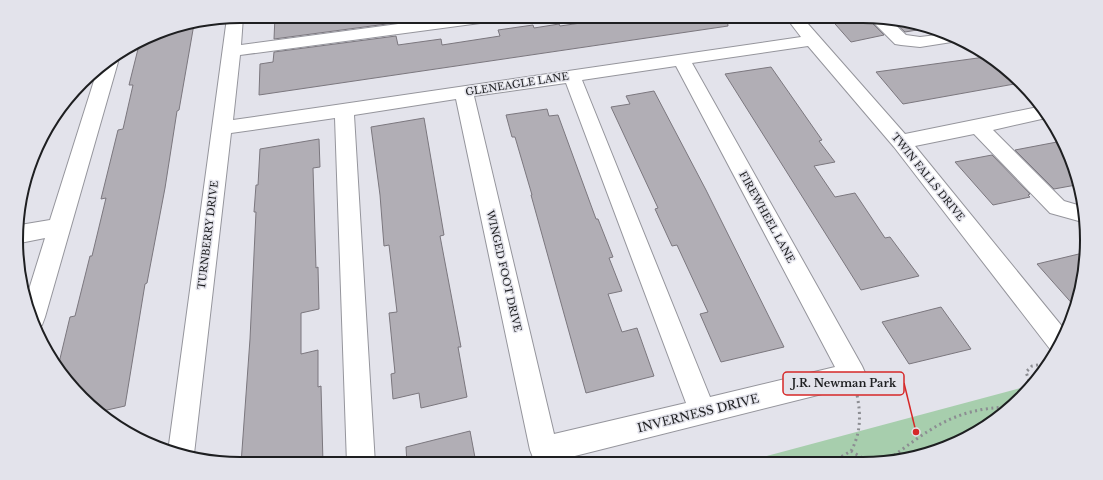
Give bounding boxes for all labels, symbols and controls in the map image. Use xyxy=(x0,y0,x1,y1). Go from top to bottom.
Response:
street label: GLENEAGLE LANE xyxy=(464,69,570,99)
street label: TWIN FALLS DRIVE xyxy=(889,130,967,224)
street label: FIREWHEEL LANE xyxy=(736,169,798,265)
street label: TURNBERRY DRIVE xyxy=(195,180,221,290)
street label: WINGED FOOT DRIVE xyxy=(483,208,524,333)
callout: J.R. Newman Park xyxy=(783,372,904,395)
text: J.R. Newman Park xyxy=(790,376,897,390)
street label: INVERNESS DRIVE xyxy=(636,391,761,435)

